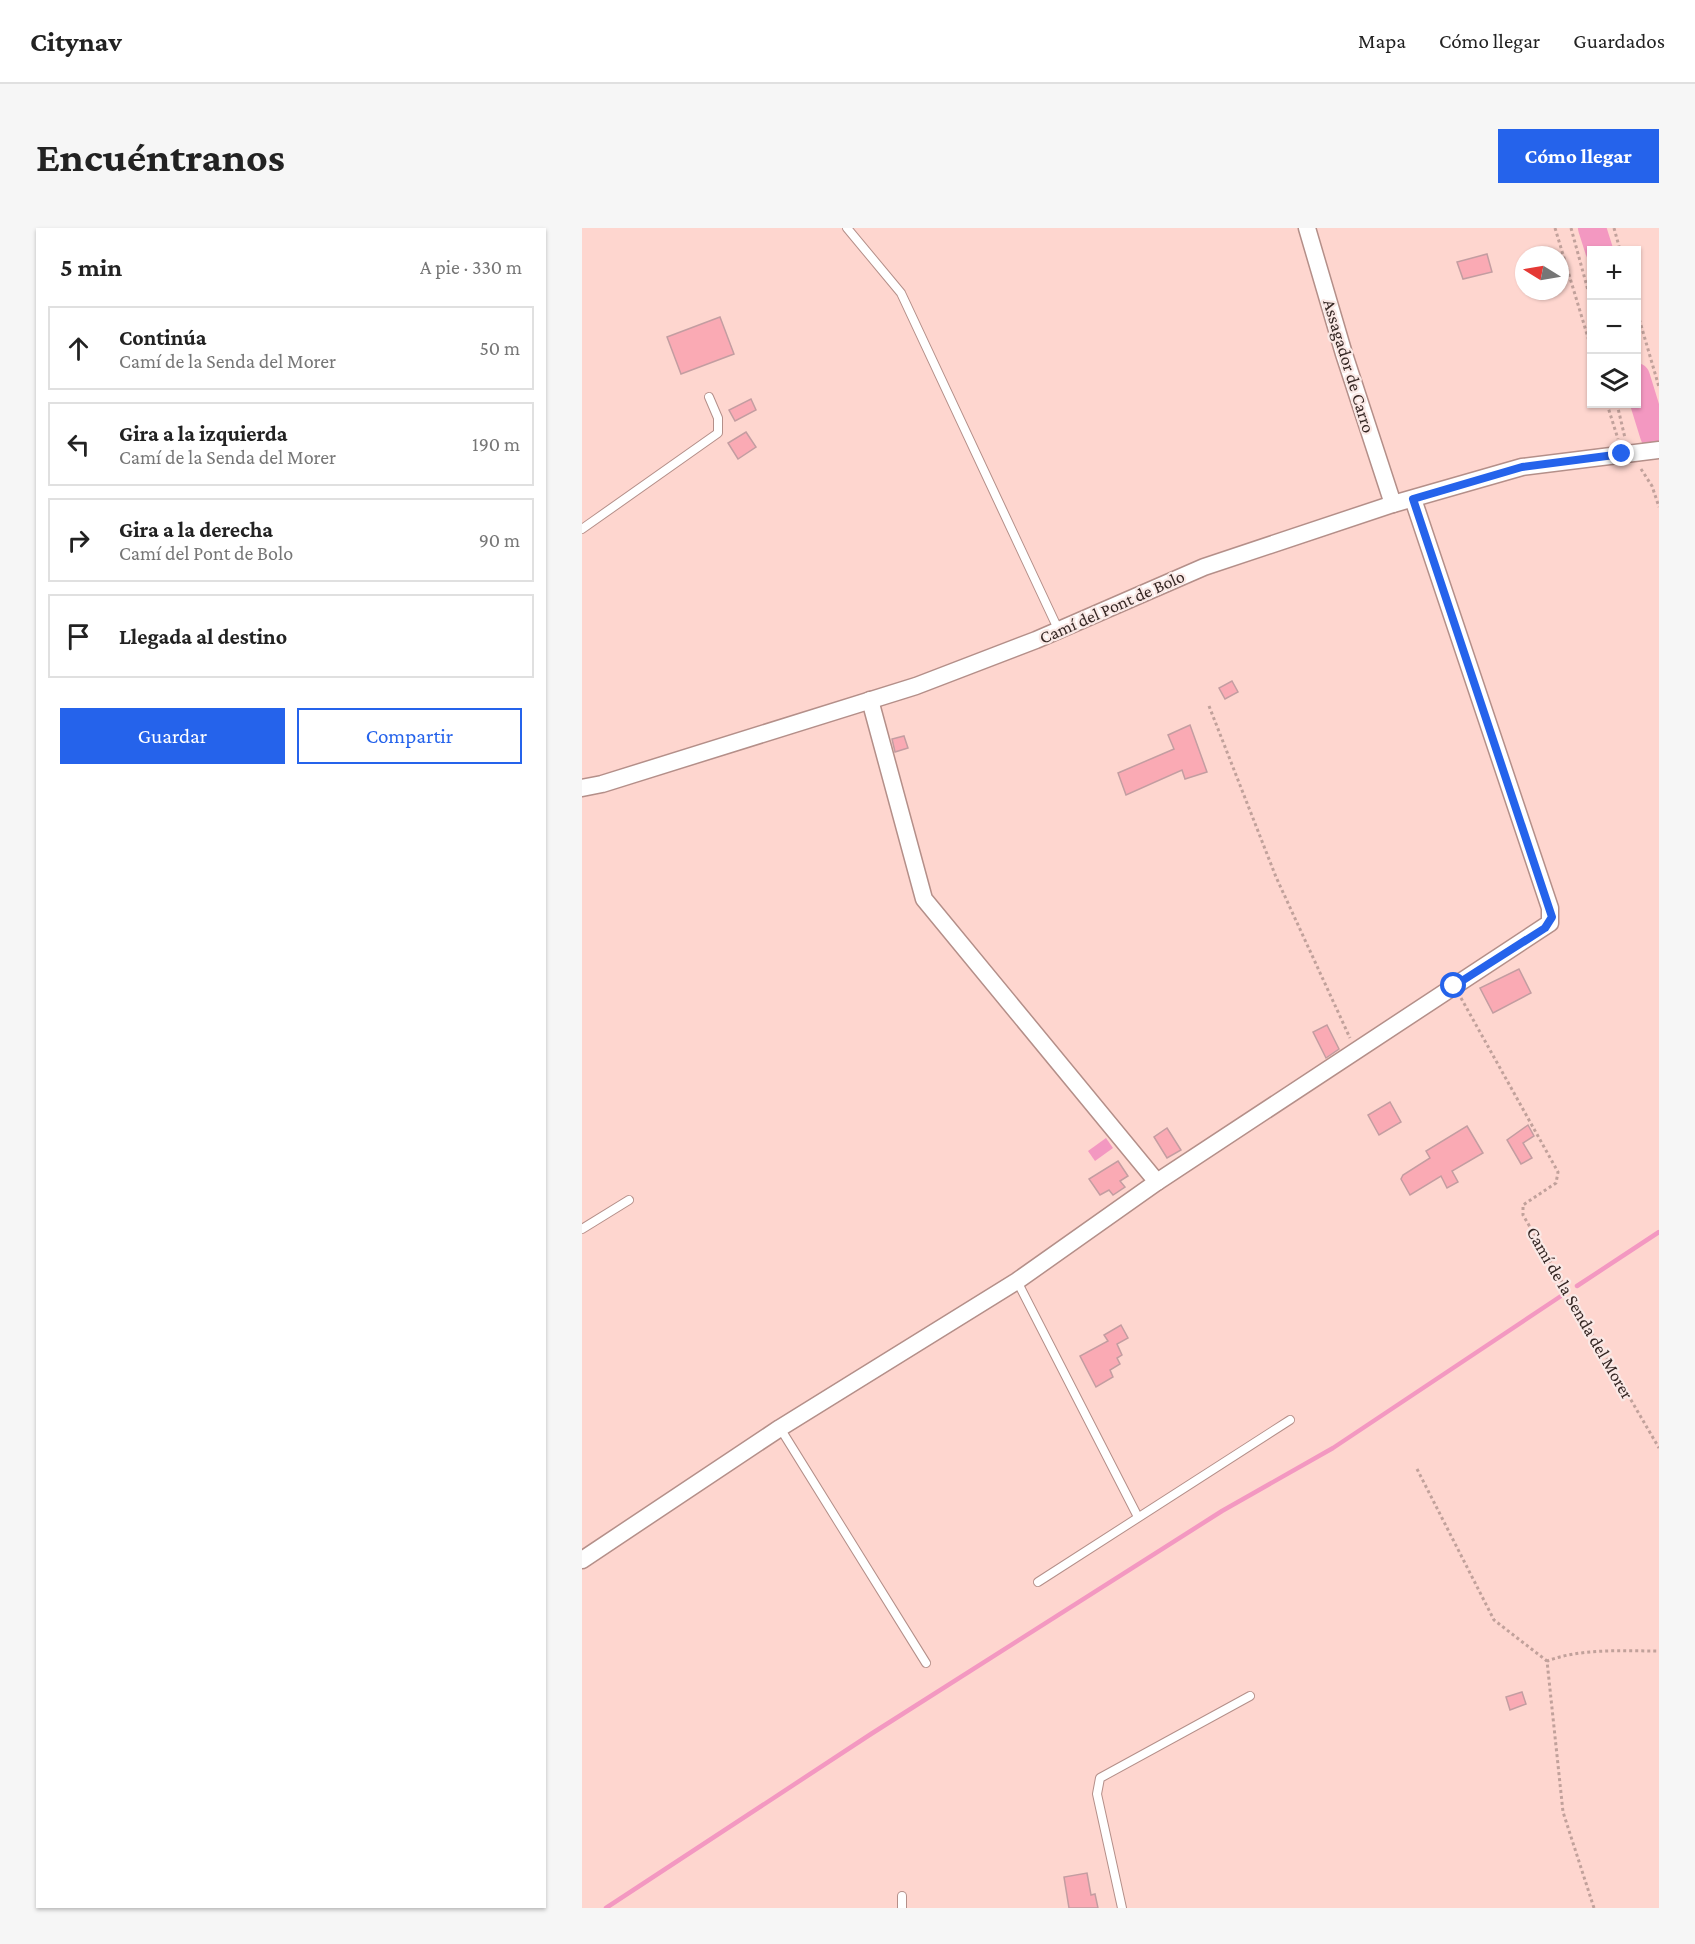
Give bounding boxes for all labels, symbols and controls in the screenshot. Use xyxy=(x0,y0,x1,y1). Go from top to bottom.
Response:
text: Citynav xyxy=(30,26,122,57)
text: Mapa xyxy=(1358,29,1406,53)
text: Cómo llegar xyxy=(1439,29,1540,53)
text: Guardados xyxy=(1573,29,1665,53)
button: Cómo llegar xyxy=(1498,129,1659,183)
text: Encuéntranos xyxy=(36,133,285,180)
north arrow xyxy=(1515,246,1569,300)
map controls xyxy=(1587,246,1641,408)
button: + xyxy=(1587,246,1641,300)
text: 5 min xyxy=(60,253,122,282)
text: A pie · 330 m xyxy=(420,256,522,278)
street label: Assagador de Carro xyxy=(1319,297,1379,435)
button: − xyxy=(1587,300,1641,354)
text: Continúa xyxy=(119,325,206,350)
icon: ahead xyxy=(62,332,95,365)
text: 50 m xyxy=(479,337,520,359)
text: Camí de la Senda del Morer xyxy=(119,350,336,372)
button: layers xyxy=(1587,354,1641,408)
text: Gira a la izquierda xyxy=(119,421,288,446)
icon: left xyxy=(62,428,95,461)
text: 190 m xyxy=(472,433,520,455)
route end xyxy=(1608,440,1634,466)
text: Camí de la Senda del Morer xyxy=(119,446,336,468)
text: Gira a la derecha xyxy=(119,517,273,542)
icon: right xyxy=(62,524,95,557)
text: 90 m xyxy=(479,529,520,551)
text: Camí del Pont de Bolo xyxy=(119,542,293,564)
street label: Camí del Pont de Bolo xyxy=(1036,566,1188,648)
icon: arrive xyxy=(62,620,95,653)
text: Llegada al destino xyxy=(119,624,287,649)
button: Guardar xyxy=(60,708,285,764)
button: Compartir xyxy=(297,708,522,764)
route start xyxy=(1440,972,1466,998)
street label: Camí de la Senda del Morer xyxy=(1522,1223,1638,1403)

